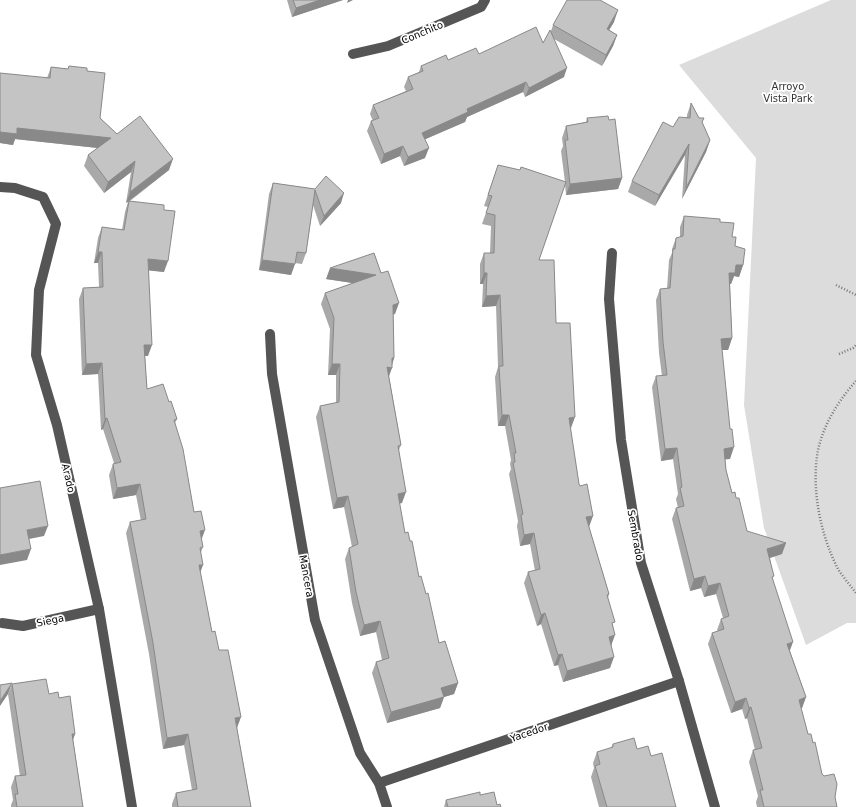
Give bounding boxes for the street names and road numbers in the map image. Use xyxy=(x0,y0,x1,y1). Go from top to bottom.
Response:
street label: Conchito xyxy=(400,19,445,46)
street label: Arado xyxy=(60,462,77,494)
street label: Sembrado xyxy=(626,509,645,561)
street label: Mancera xyxy=(297,554,316,598)
street label: Siega xyxy=(35,612,65,629)
street label: Yacedor xyxy=(508,721,550,744)

